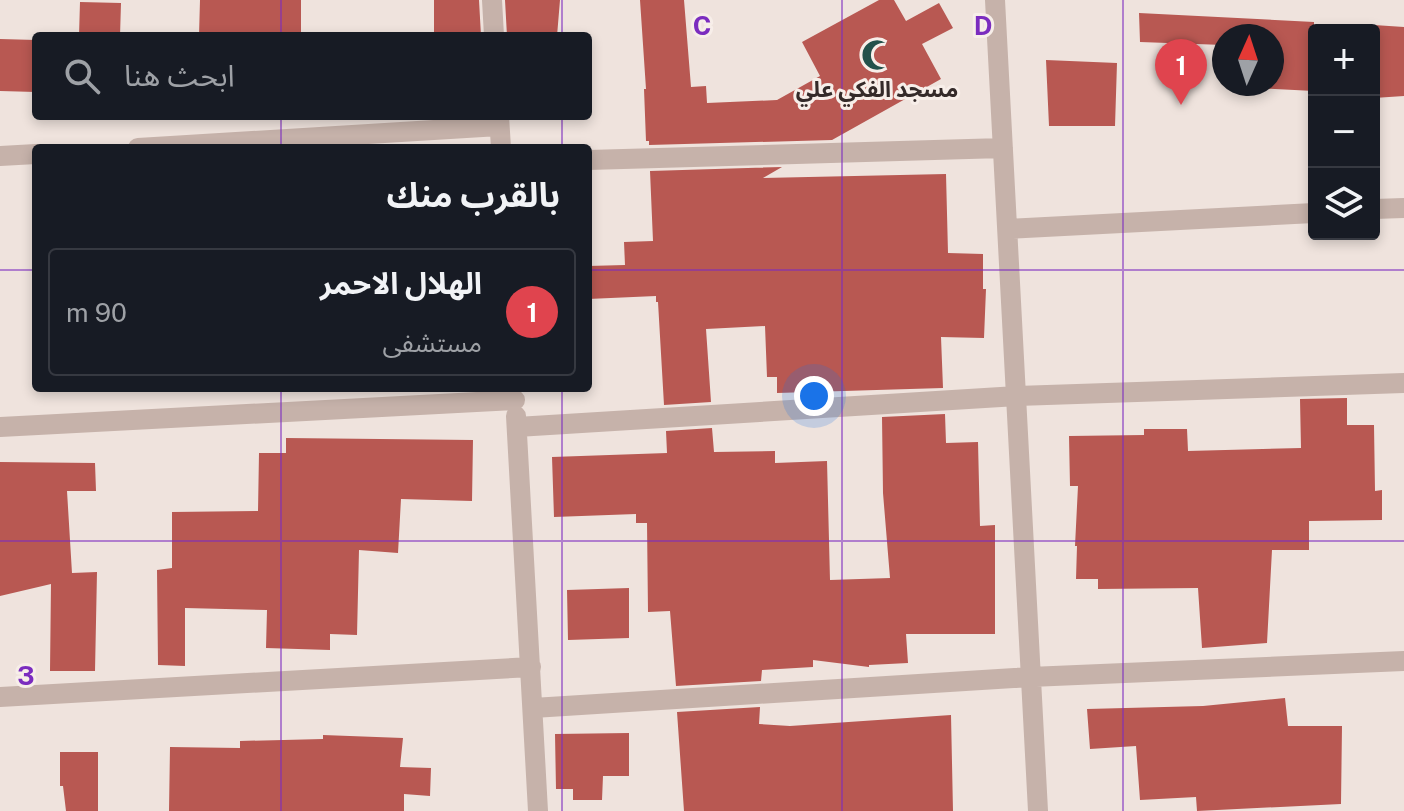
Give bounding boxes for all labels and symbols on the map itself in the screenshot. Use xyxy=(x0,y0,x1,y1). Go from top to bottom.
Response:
text: C xyxy=(693,10,711,41)
text: D xyxy=(974,10,992,41)
north arrow xyxy=(1212,24,1284,96)
mosque icon: مسجد الفكي علي xyxy=(860,38,894,72)
pin: 1 xyxy=(1155,39,1207,105)
place label: مسجد الفكي علي xyxy=(796,76,958,107)
your location xyxy=(794,376,834,416)
text: 3 xyxy=(17,660,35,691)

